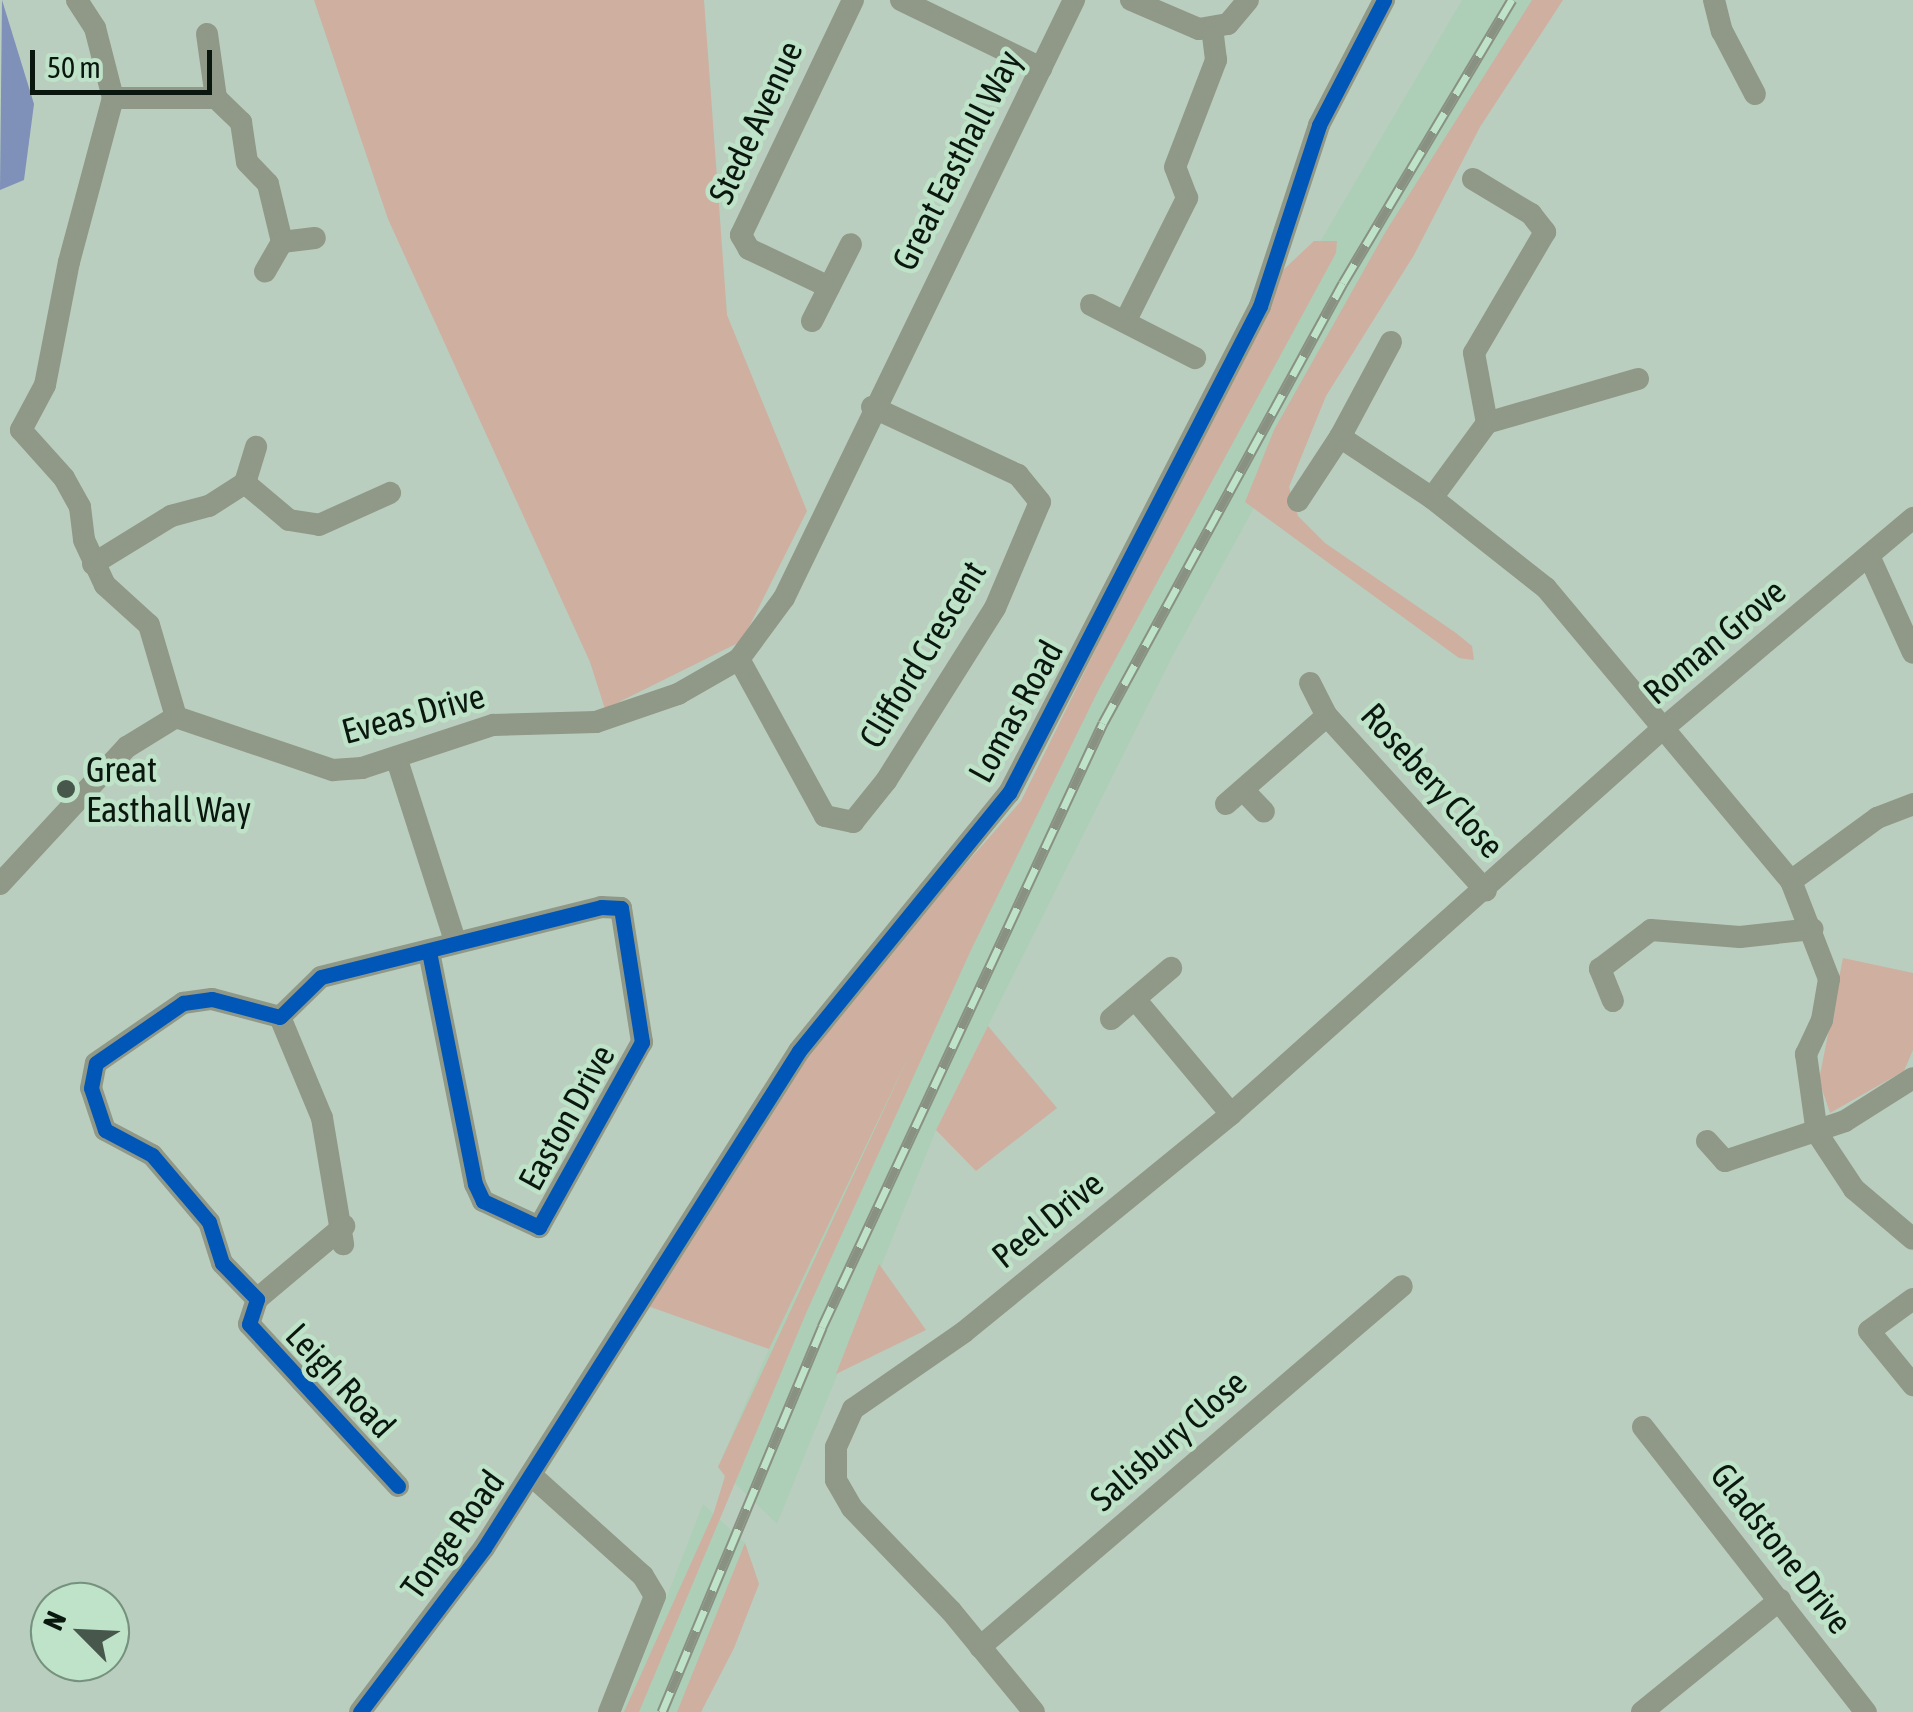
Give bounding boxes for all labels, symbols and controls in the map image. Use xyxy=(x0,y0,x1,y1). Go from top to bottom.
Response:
scale bar xyxy=(35,30,218,92)
street label: Stede Avenue xyxy=(699,34,811,210)
street label: Great Easthall Way xyxy=(883,43,1029,277)
text: 50 m xyxy=(47,50,101,84)
street label: Clifford Crescent xyxy=(850,553,994,755)
street label: Roman Grove xyxy=(1635,570,1793,712)
street label: Lomas Road xyxy=(959,633,1071,789)
street label: Eveas Drive xyxy=(337,674,489,752)
street label: Rosebery Close xyxy=(1353,694,1513,866)
place label: Great Easthall Way xyxy=(86,748,251,830)
marker: Great Easthall Way xyxy=(55,778,77,800)
street label: Easton Drive xyxy=(509,1037,623,1197)
street label: Peel Drive xyxy=(983,1162,1111,1276)
street label: Leigh Road xyxy=(278,1314,404,1446)
street label: Salisbury Close xyxy=(1081,1361,1255,1519)
street label: Gladstone Drive xyxy=(1702,1454,1862,1642)
street label: Tonge Road xyxy=(391,1462,513,1606)
north arrow xyxy=(30,1582,130,1682)
text: N xyxy=(36,1607,72,1635)

